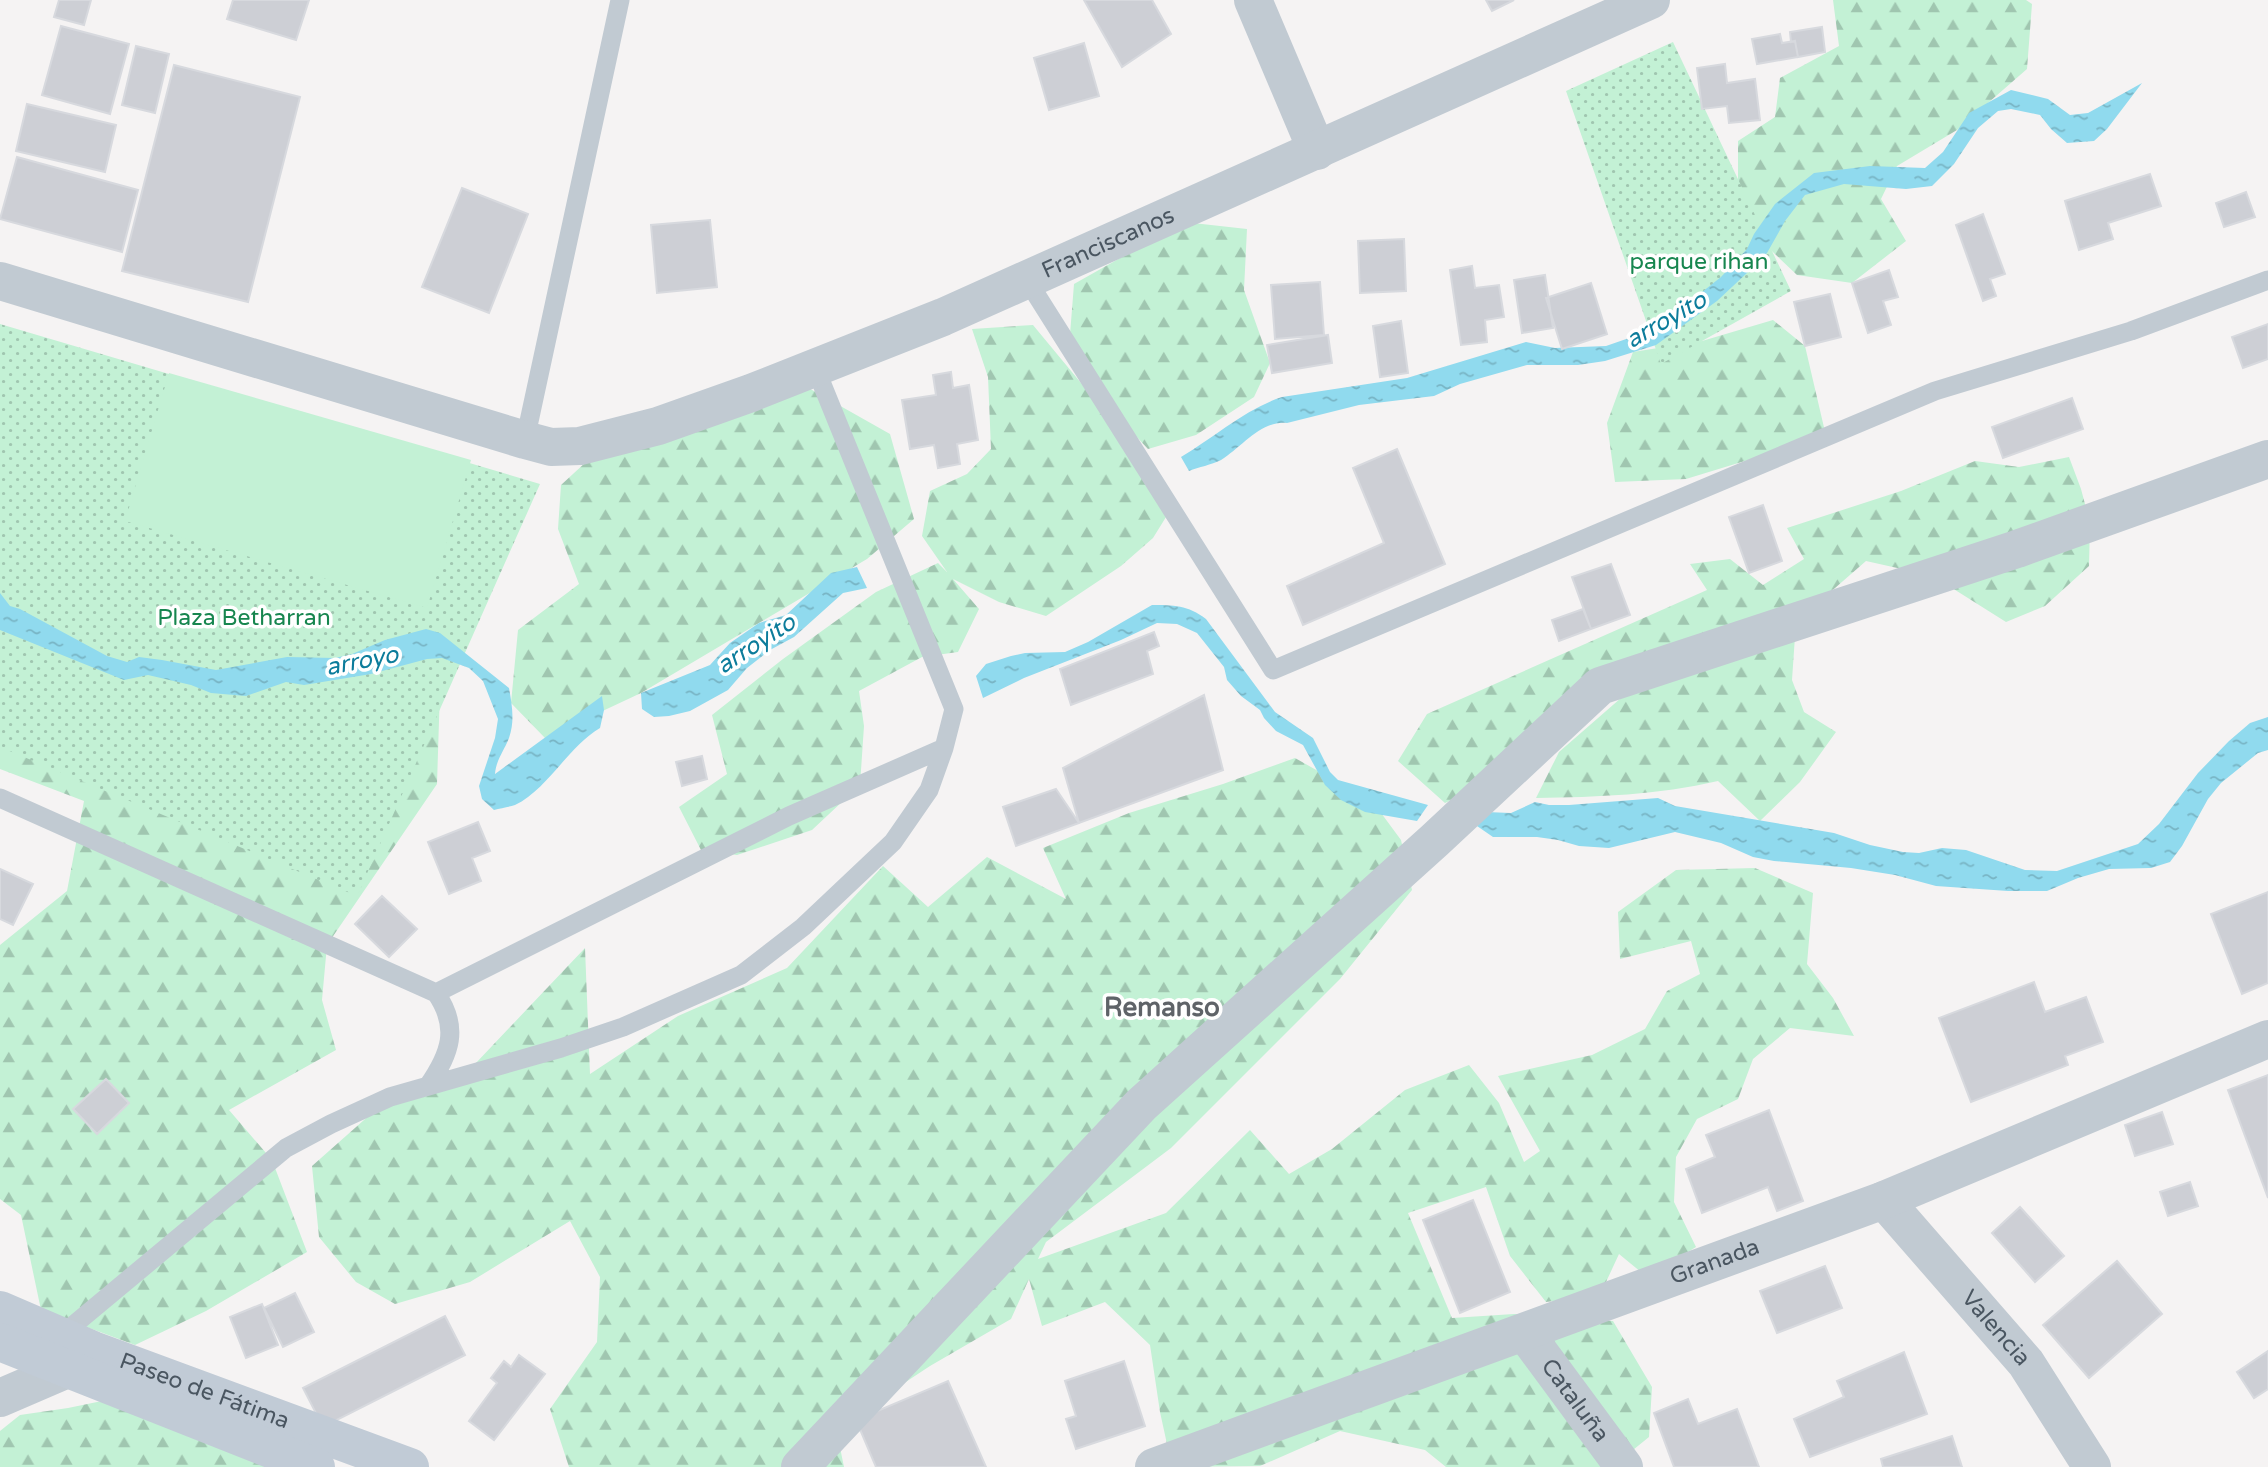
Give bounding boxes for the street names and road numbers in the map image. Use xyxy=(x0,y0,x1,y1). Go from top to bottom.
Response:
street label: Franciscanos xyxy=(1037,201,1179,285)
street label: Granada xyxy=(1666,1233,1763,1291)
street label: Valencia xyxy=(1955,1285,2036,1372)
street label: Paseo de Fátima xyxy=(116,1347,293,1435)
street label: Cataluña xyxy=(1535,1353,1615,1448)

